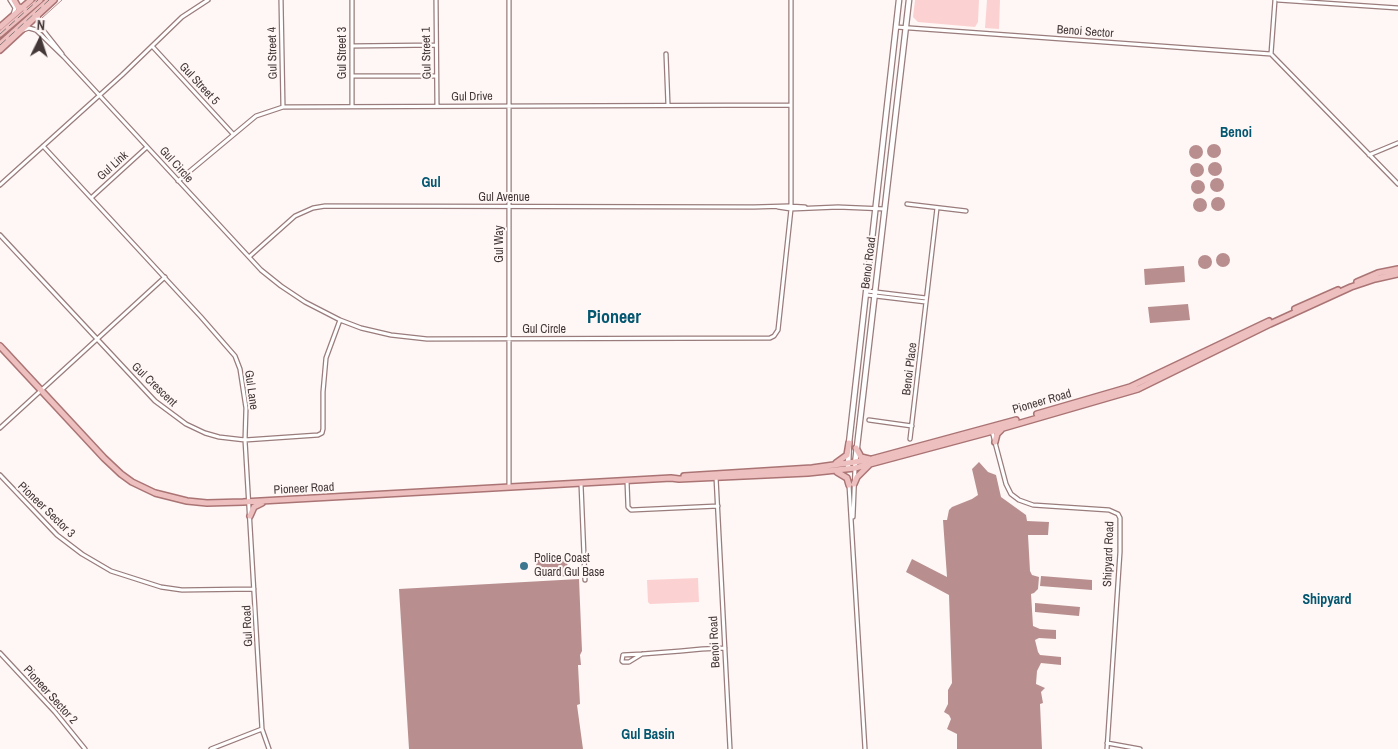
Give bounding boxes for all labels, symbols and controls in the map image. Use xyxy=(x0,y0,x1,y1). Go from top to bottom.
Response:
north arrow xyxy=(15,15,65,65)
text: N xyxy=(36,16,46,34)
street label: Benoi Sector xyxy=(1056,23,1114,41)
street label: Gul Street 4 xyxy=(265,27,281,79)
street label: Gul Street 3 xyxy=(336,27,350,79)
street label: Gul Street 1 xyxy=(419,27,435,79)
street label: Gul Street 5 xyxy=(176,60,222,108)
street label: Gul Drive xyxy=(451,89,493,105)
district label: Benoi xyxy=(1220,125,1252,141)
street label: Gul Circle xyxy=(156,144,196,186)
street label: Gul Link xyxy=(95,148,131,184)
district label: Gul xyxy=(421,175,441,191)
street label: Gul Avenue xyxy=(478,191,530,205)
street label: Gul Way xyxy=(493,225,507,263)
street label: Benoi Road xyxy=(859,236,879,290)
district label: Pioneer xyxy=(587,307,641,329)
street label: Gul Circle xyxy=(522,323,566,337)
street label: Benoi Place xyxy=(900,342,920,396)
street label: Gul Crescent xyxy=(128,360,180,410)
street label: Gul Lane xyxy=(241,369,261,411)
street label: Pioneer Road xyxy=(1011,387,1073,417)
street label: Pioneer Sector 3 xyxy=(14,479,78,541)
street label: Pioneer Road xyxy=(273,480,335,498)
street label: Shipyard Road xyxy=(1101,521,1117,587)
place label: Police Coast Guard Gul Base xyxy=(534,552,605,580)
marker: Police Coast Guard Gul Base xyxy=(518,560,530,572)
district label: Shipyard xyxy=(1302,592,1352,608)
street label: Gul Road xyxy=(240,605,256,647)
street label: Benoi Road xyxy=(706,616,724,668)
street label: Pioneer Sector 2 xyxy=(20,663,80,727)
district label: Gul Basin xyxy=(621,727,675,743)

